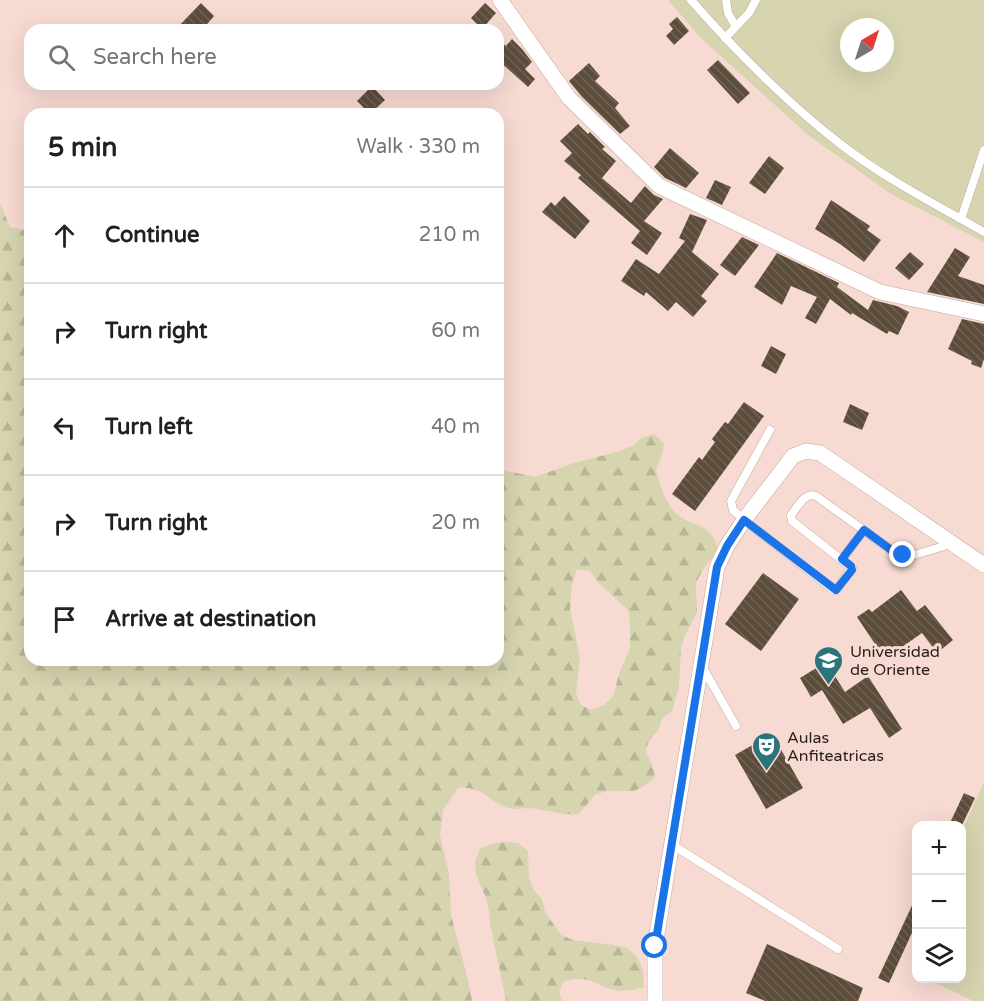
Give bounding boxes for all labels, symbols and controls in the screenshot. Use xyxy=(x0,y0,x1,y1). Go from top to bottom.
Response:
north arrow xyxy=(840,18,894,72)
search box xyxy=(24,24,504,90)
icon: search xyxy=(45,41,78,74)
text: Search here xyxy=(93,44,217,70)
text: 5 min xyxy=(48,132,117,163)
text: Walk · 330 m xyxy=(357,135,480,159)
icon: ahead xyxy=(48,219,81,252)
text: Continue xyxy=(105,222,200,248)
text: 210 m xyxy=(419,223,480,247)
icon: right xyxy=(48,315,81,348)
text: Turn right xyxy=(105,318,207,344)
text: 60 m xyxy=(431,319,480,343)
icon: left xyxy=(48,411,81,444)
text: Turn left xyxy=(105,414,193,440)
text: 40 m xyxy=(431,415,480,439)
icon: right xyxy=(48,507,81,540)
text: Turn right xyxy=(105,510,207,536)
text: 20 m xyxy=(431,511,480,535)
route end xyxy=(889,541,915,567)
icon: arrive xyxy=(48,603,81,636)
text: Arrive at destination xyxy=(105,606,316,632)
place label: Universidad de Oriente xyxy=(850,642,940,680)
school or university icon: Universidad de Oriente xyxy=(813,644,845,686)
place label: Aulas Anfiteatricas xyxy=(787,728,884,766)
theatre icon: Aulas Anfiteatricas xyxy=(750,730,782,772)
map controls xyxy=(912,821,966,983)
button: + xyxy=(912,821,966,875)
button: − xyxy=(912,875,966,929)
button: layers xyxy=(912,929,966,983)
route start xyxy=(641,932,667,958)

